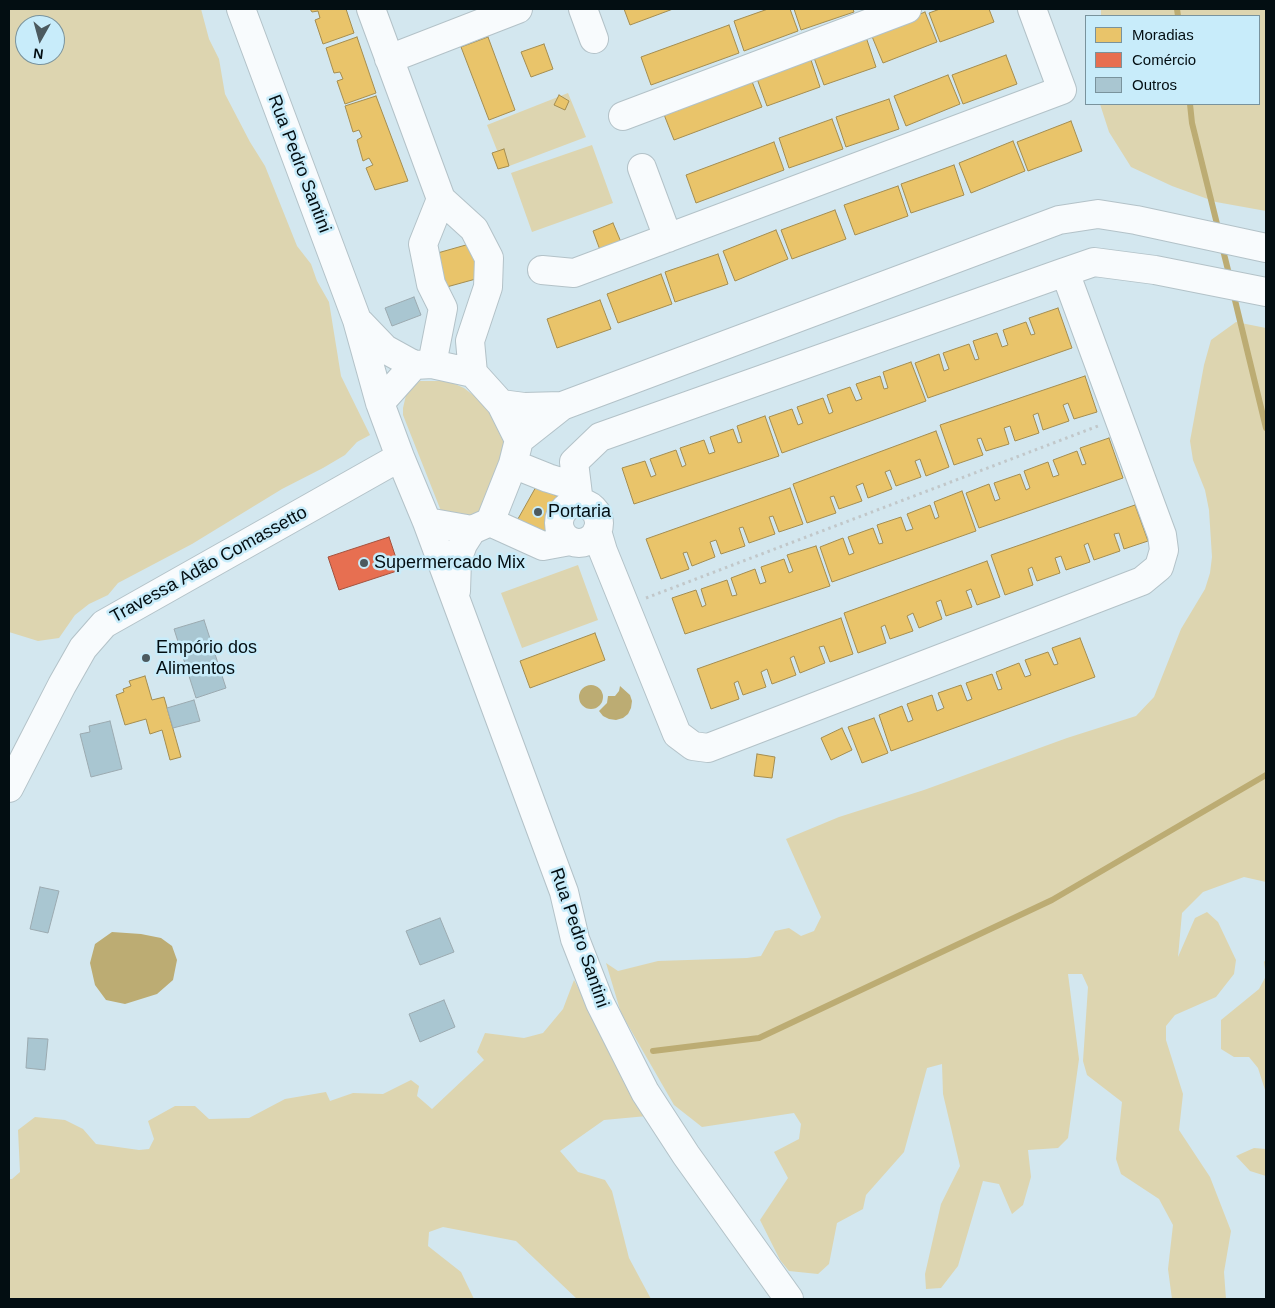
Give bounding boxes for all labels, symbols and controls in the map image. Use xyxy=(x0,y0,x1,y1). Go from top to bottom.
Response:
north arrow xyxy=(15,15,65,65)
legend xyxy=(1085,15,1260,105)
text: Moradias xyxy=(1132,26,1194,43)
text: N xyxy=(32,45,44,62)
text: Comércio xyxy=(1132,51,1196,68)
text: Outros xyxy=(1132,76,1177,93)
street label: Rua Pedro Santini xyxy=(263,92,335,236)
place label: Portaria xyxy=(548,501,611,523)
street label: Travessa Adão Comassetto xyxy=(107,502,311,628)
marker: Portaria xyxy=(532,506,544,518)
place label: Supermercado Mix xyxy=(374,552,525,574)
marker: Supermercado Mix xyxy=(358,557,370,569)
place label: Empório dos Alimentos xyxy=(156,637,257,680)
marker: Empório dos Alimentos xyxy=(140,652,152,664)
street label: Rua Pedro Santini xyxy=(545,865,613,1011)

